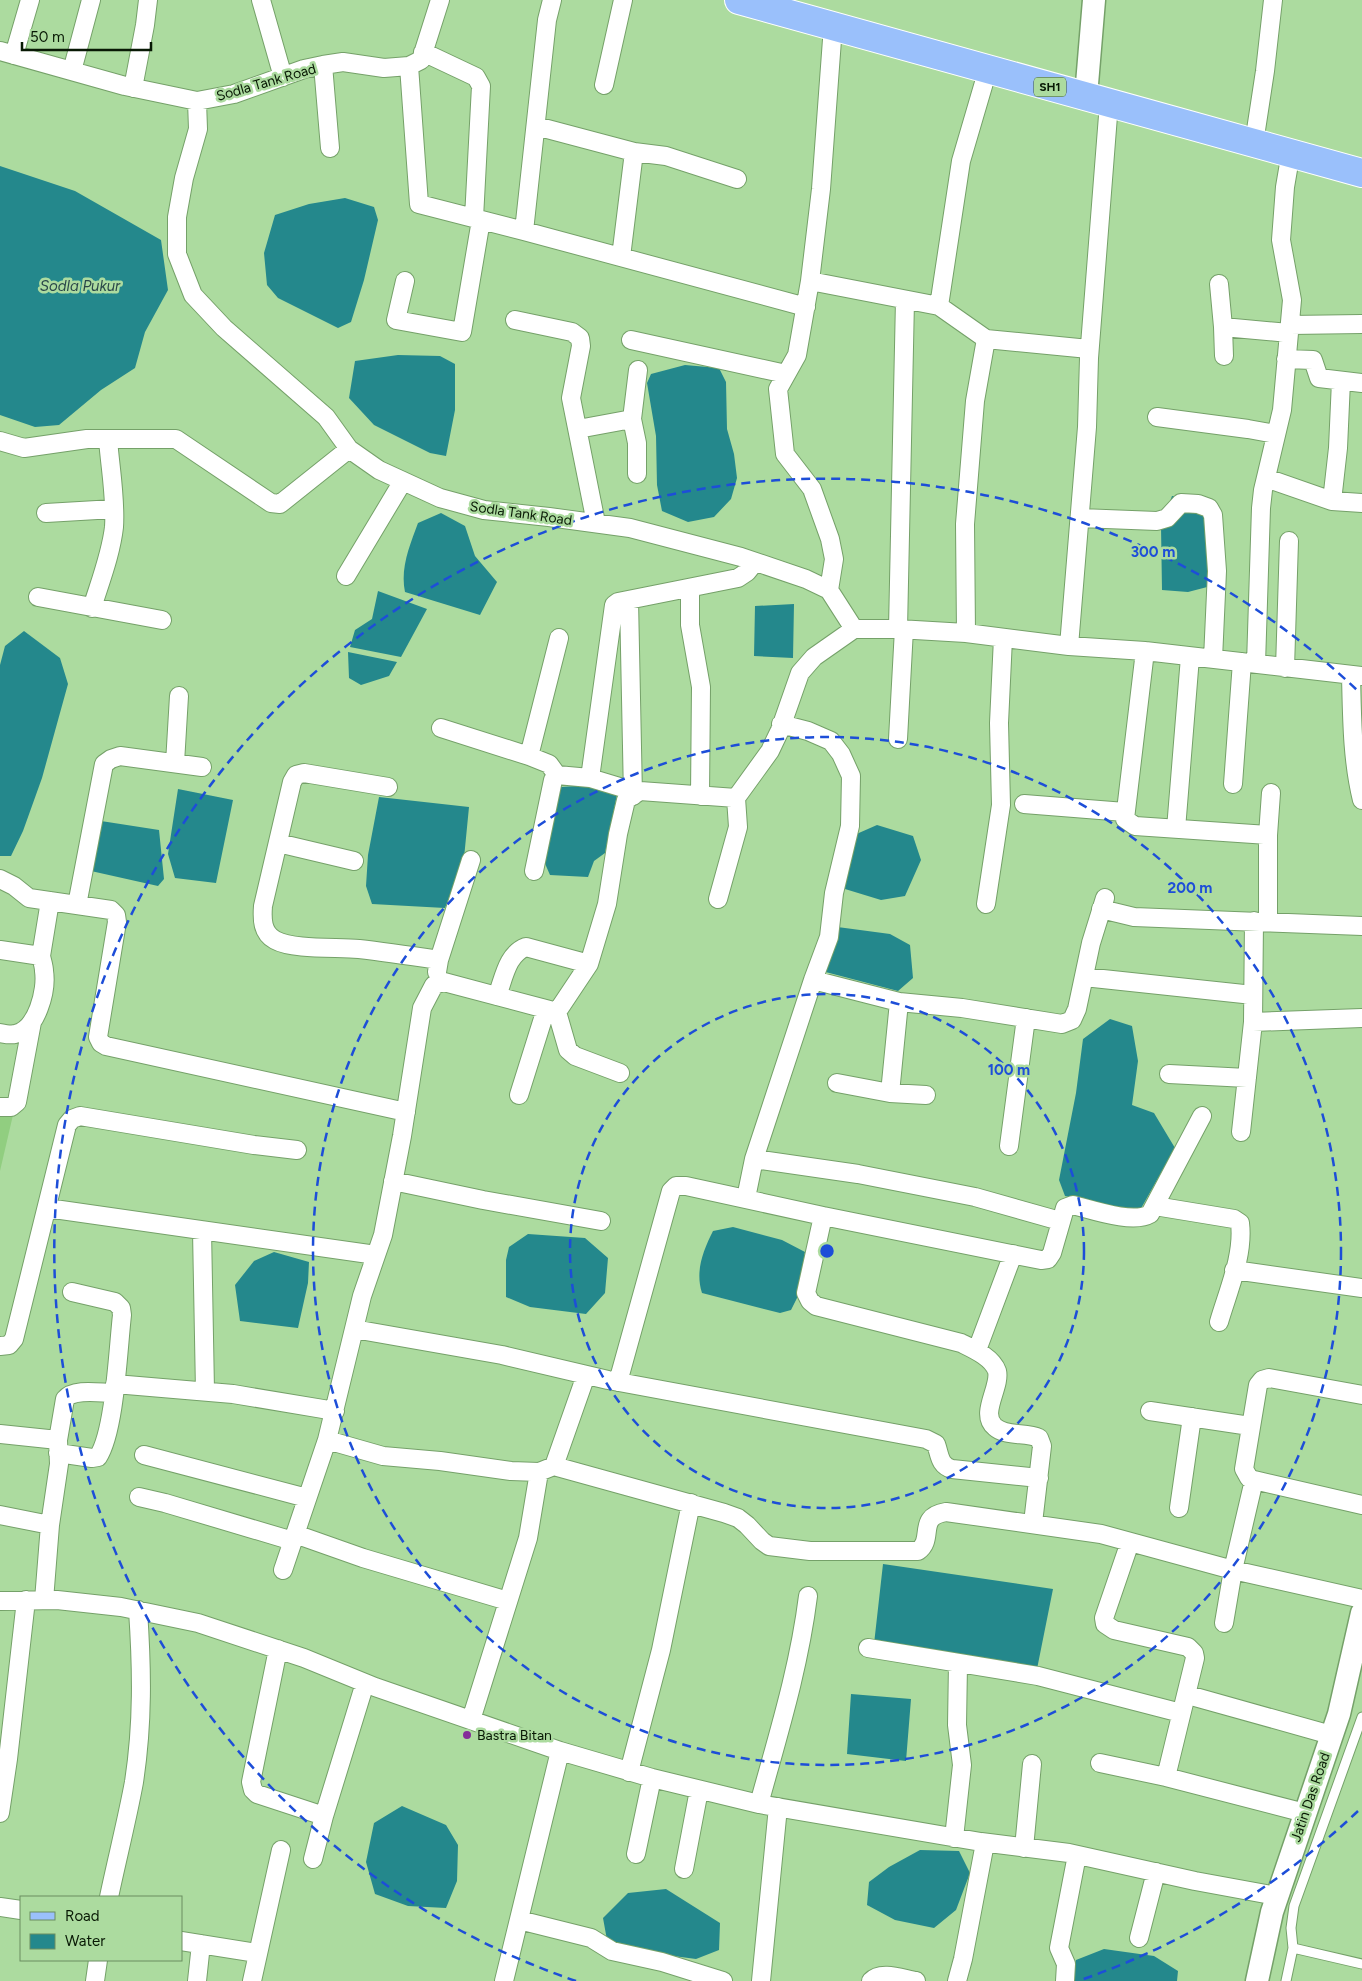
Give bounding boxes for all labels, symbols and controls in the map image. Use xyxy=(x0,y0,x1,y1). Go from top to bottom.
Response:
scale bar xyxy=(22,20,151,52)
text: 50 m xyxy=(30,28,65,46)
street label: Sodla Tank Road xyxy=(214,60,318,105)
road number: SH1 xyxy=(1034,77,1066,96)
water label: Sodla Pukur xyxy=(40,277,121,295)
street label: Sodla Tank Road xyxy=(469,498,573,529)
text: 300 m xyxy=(1131,543,1175,561)
text: 200 m xyxy=(1168,879,1212,897)
text: 100 m xyxy=(988,1061,1030,1079)
centre of rings xyxy=(818,1242,836,1260)
place label: Bastra Bitan xyxy=(477,1727,552,1744)
marker: Bastra Bitan xyxy=(461,1729,473,1741)
street label: Jatin Das Road xyxy=(1287,1750,1334,1844)
legend xyxy=(20,1896,182,1961)
text: Road xyxy=(65,1907,100,1925)
text: Water xyxy=(65,1932,105,1950)

